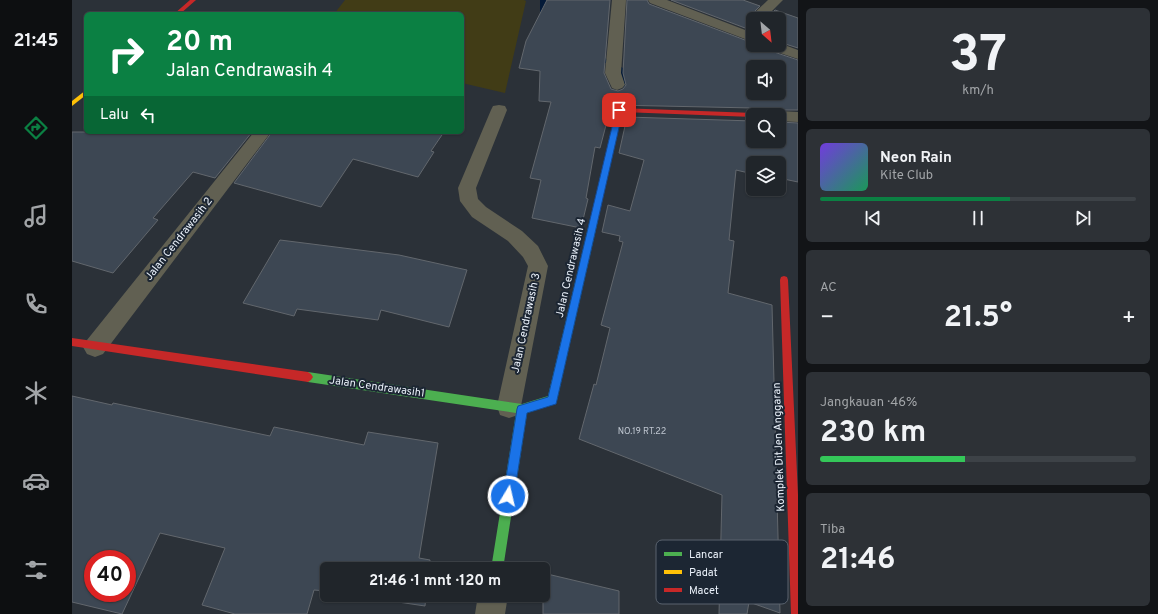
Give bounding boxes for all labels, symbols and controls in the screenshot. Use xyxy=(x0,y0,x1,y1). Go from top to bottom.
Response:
north arrow xyxy=(746,12,786,52)
map controls xyxy=(746,12,786,196)
text: 37 xyxy=(949,24,1007,90)
text: 20 m xyxy=(166,25,233,61)
icon: right xyxy=(100,28,152,80)
text: 21:45 xyxy=(13,30,59,53)
text: Jalan Cendrawasih 4 xyxy=(166,60,333,83)
button: sound xyxy=(746,60,786,100)
text: km/h xyxy=(962,83,994,99)
pin xyxy=(602,93,636,127)
icon: arrive xyxy=(608,99,630,121)
icon: left xyxy=(137,104,159,126)
text: Lalu xyxy=(100,106,129,125)
button: search xyxy=(746,108,786,148)
icon: directions xyxy=(22,114,50,142)
text: Neon Rain xyxy=(880,149,952,168)
button: layers xyxy=(746,156,786,196)
text: Kite Club xyxy=(880,168,933,184)
street label: Jalan Cendrawasih 2 xyxy=(142,195,216,283)
icon: music xyxy=(22,202,50,230)
icon: previous xyxy=(862,207,884,229)
icon: pause xyxy=(967,207,989,229)
icon: next xyxy=(1072,207,1094,229)
street label: Jalan Cendrawasih 4 xyxy=(553,217,589,319)
street label: Jalan Cendrawasih 3 xyxy=(509,272,543,374)
text: AC xyxy=(820,280,837,296)
icon: phone xyxy=(22,290,50,318)
text: 21.5° xyxy=(944,300,1012,337)
text: − xyxy=(820,305,834,332)
text: + xyxy=(1122,305,1136,332)
street label: Jalan Cendrawasih1 xyxy=(328,373,426,401)
icon: climate xyxy=(22,379,50,407)
street label: Komplek DitJen Anggaran xyxy=(770,382,788,512)
text: Jangkauan · 46% xyxy=(820,395,917,411)
text: 230 km xyxy=(820,415,926,452)
house number: NO.19 RT.22 xyxy=(618,426,666,437)
icon: car xyxy=(22,467,50,495)
position arrow xyxy=(487,475,529,517)
text: Tiba xyxy=(820,522,845,538)
legend xyxy=(656,540,788,604)
text: 21:46 xyxy=(820,542,895,579)
text: Lancar xyxy=(689,548,724,562)
speed limit sign: 40 xyxy=(84,550,136,602)
icon: filters xyxy=(22,556,50,584)
text: Padat xyxy=(689,566,718,580)
text: 21:46 · 1 mnt · 120 m xyxy=(369,572,501,591)
text: Macet xyxy=(689,584,719,598)

